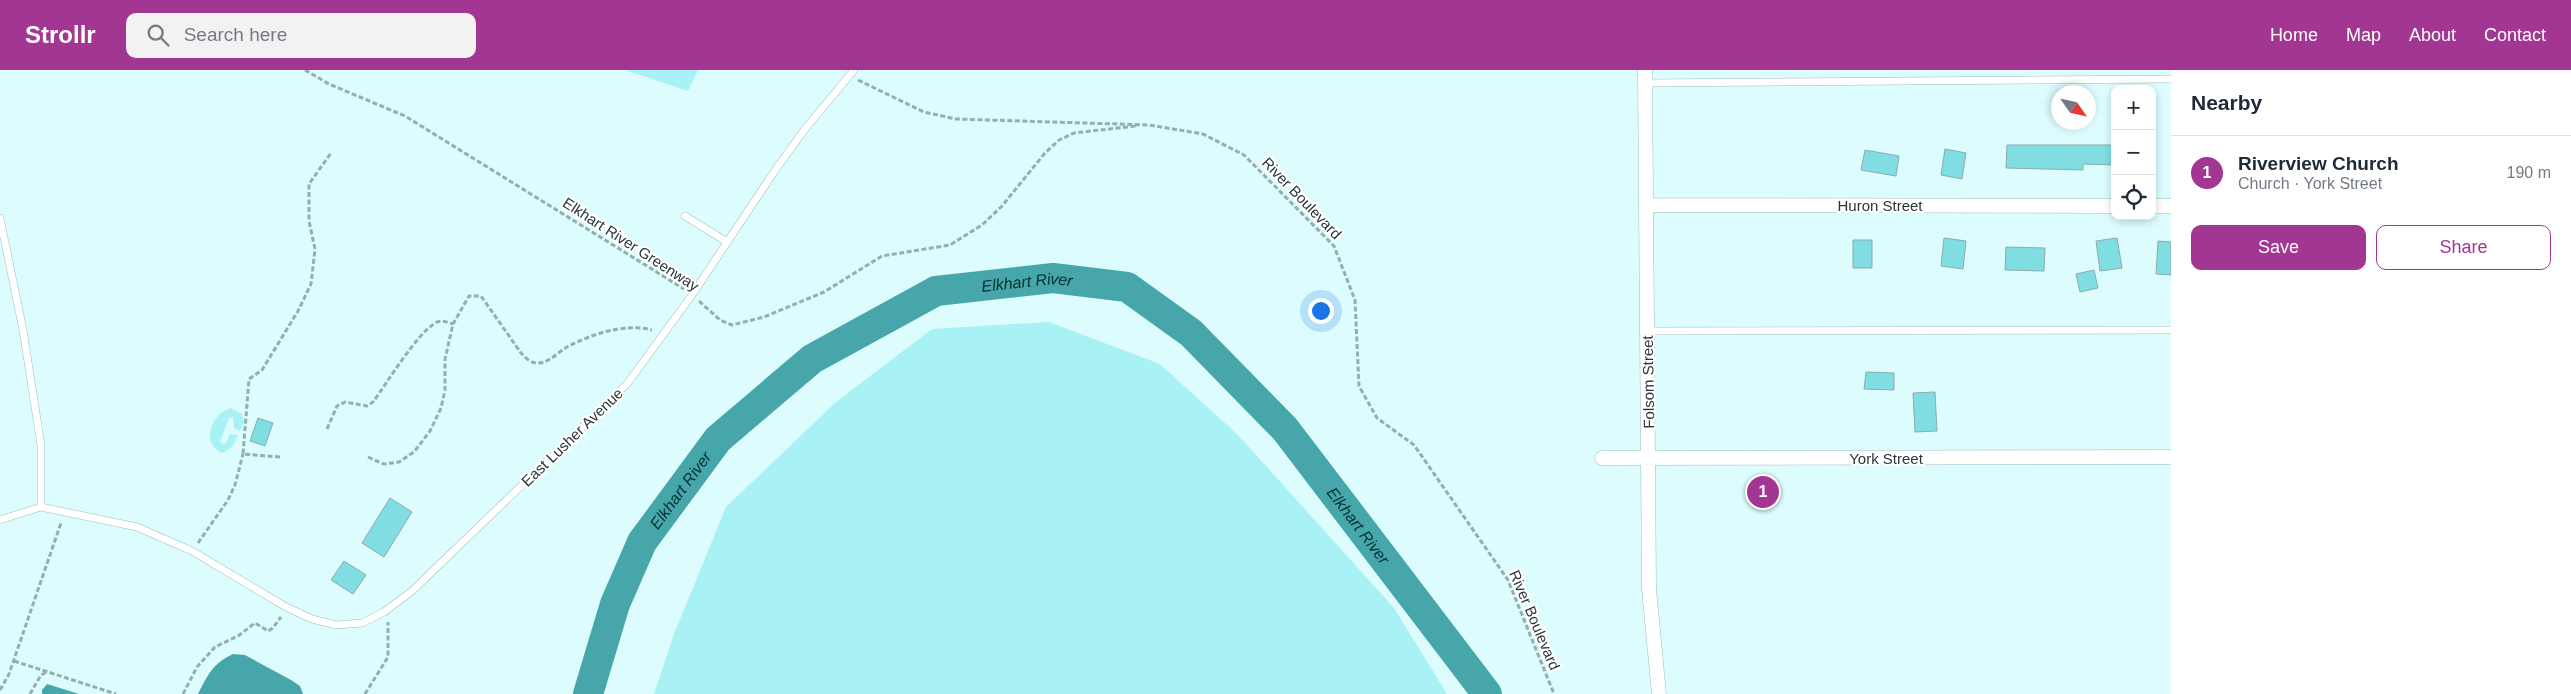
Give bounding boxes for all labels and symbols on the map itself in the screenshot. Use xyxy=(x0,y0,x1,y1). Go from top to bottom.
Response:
north arrow xyxy=(2051,85,2096,130)
street label: River Boulevard xyxy=(1259,154,1345,242)
street label: Elkhart River Greenway xyxy=(560,194,702,295)
street label: Huron Street xyxy=(1837,197,1923,214)
water label: Elkhart River xyxy=(981,269,1074,294)
your location xyxy=(1308,298,1334,324)
street label: Folsom Street xyxy=(1639,334,1657,429)
street label: East Lusher Avenue xyxy=(518,384,626,490)
water label: Elkhart River xyxy=(646,448,715,532)
street label: York Street xyxy=(1849,450,1924,467)
pin: 1 xyxy=(1747,473,1779,511)
water label: Elkhart River xyxy=(1324,484,1393,567)
street label: River Boulevard xyxy=(1506,568,1564,672)

